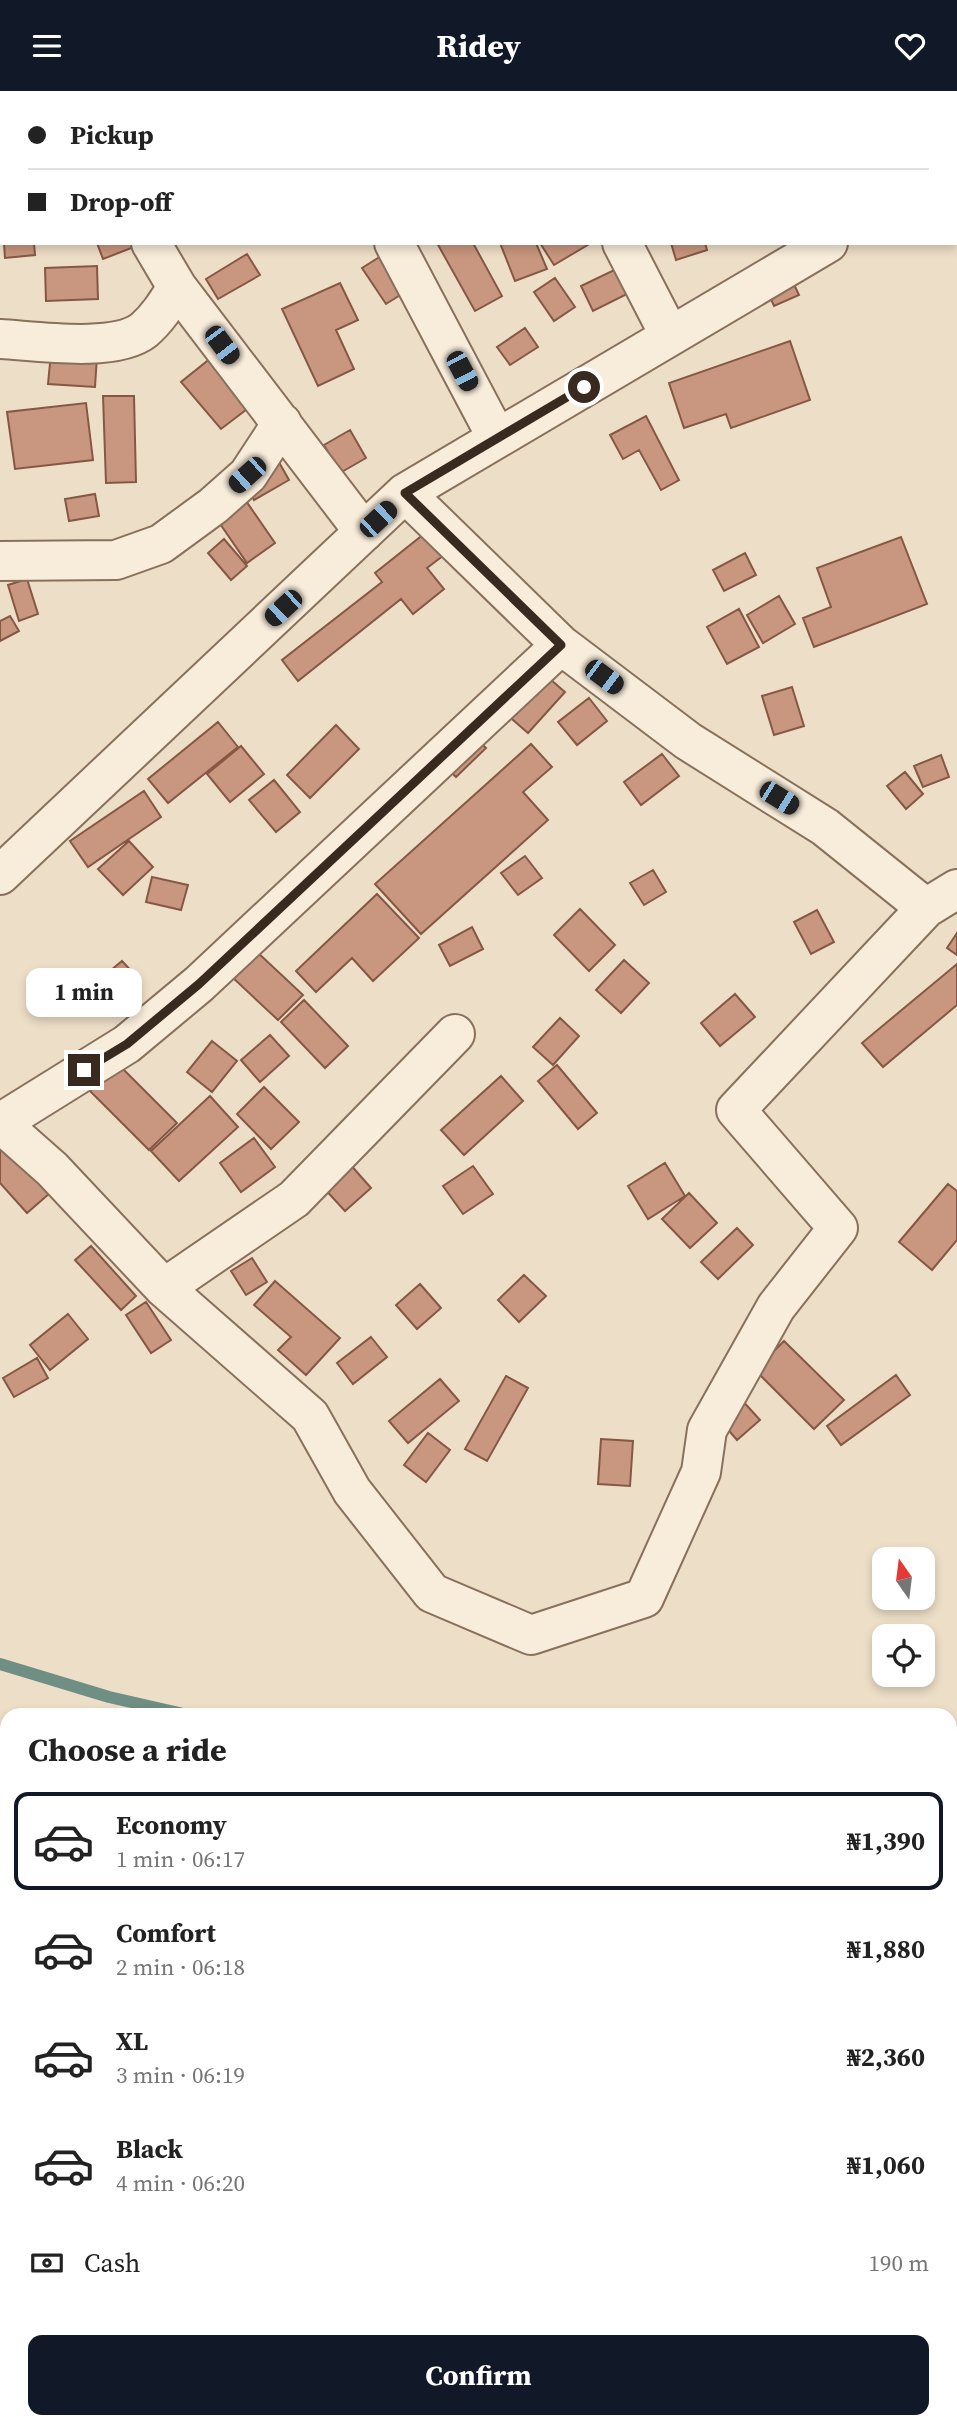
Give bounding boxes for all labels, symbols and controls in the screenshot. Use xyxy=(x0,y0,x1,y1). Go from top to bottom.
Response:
text: Ridey xyxy=(436,24,521,68)
icon: menu xyxy=(28,27,66,65)
icon: heart xyxy=(891,27,929,65)
text: Pickup xyxy=(70,117,154,153)
text: Drop-off xyxy=(70,184,172,220)
car xyxy=(201,322,244,368)
car xyxy=(443,348,482,394)
route start xyxy=(568,371,600,403)
car xyxy=(225,453,270,497)
car xyxy=(356,497,401,541)
car xyxy=(261,586,306,630)
car xyxy=(581,656,628,698)
car xyxy=(756,778,803,818)
callout: 1 min xyxy=(26,969,142,1017)
text: 1 min xyxy=(54,976,114,1008)
route end xyxy=(68,1054,100,1086)
north arrow xyxy=(872,1547,934,1610)
map controls xyxy=(872,1547,935,1687)
button: locate xyxy=(872,1624,935,1687)
text: Choose a ride xyxy=(28,1728,227,1772)
text: Economy xyxy=(116,1807,227,1843)
icon: car xyxy=(32,1810,95,1873)
text: ₦1,390 xyxy=(847,1823,925,1859)
text: 1 min · 06:17 xyxy=(116,1843,245,1875)
text: Comfort xyxy=(116,1915,216,1951)
icon: car xyxy=(32,1918,95,1981)
text: ₦1,880 xyxy=(847,1931,925,1967)
text: 2 min · 06:18 xyxy=(116,1951,245,1983)
text: XL xyxy=(116,2023,148,2059)
icon: car xyxy=(32,2026,95,2089)
text: ₦2,360 xyxy=(847,2039,925,2075)
text: 3 min · 06:19 xyxy=(116,2059,245,2091)
text: Black xyxy=(116,2131,183,2167)
icon: car xyxy=(32,2134,95,2197)
text: ₦1,060 xyxy=(847,2147,925,2183)
text: 4 min · 06:20 xyxy=(116,2167,245,2199)
icon: cash xyxy=(28,2244,66,2282)
text: Cash xyxy=(84,2245,140,2281)
text: 190 m xyxy=(868,2247,929,2279)
button: Confirm xyxy=(28,2335,929,2415)

